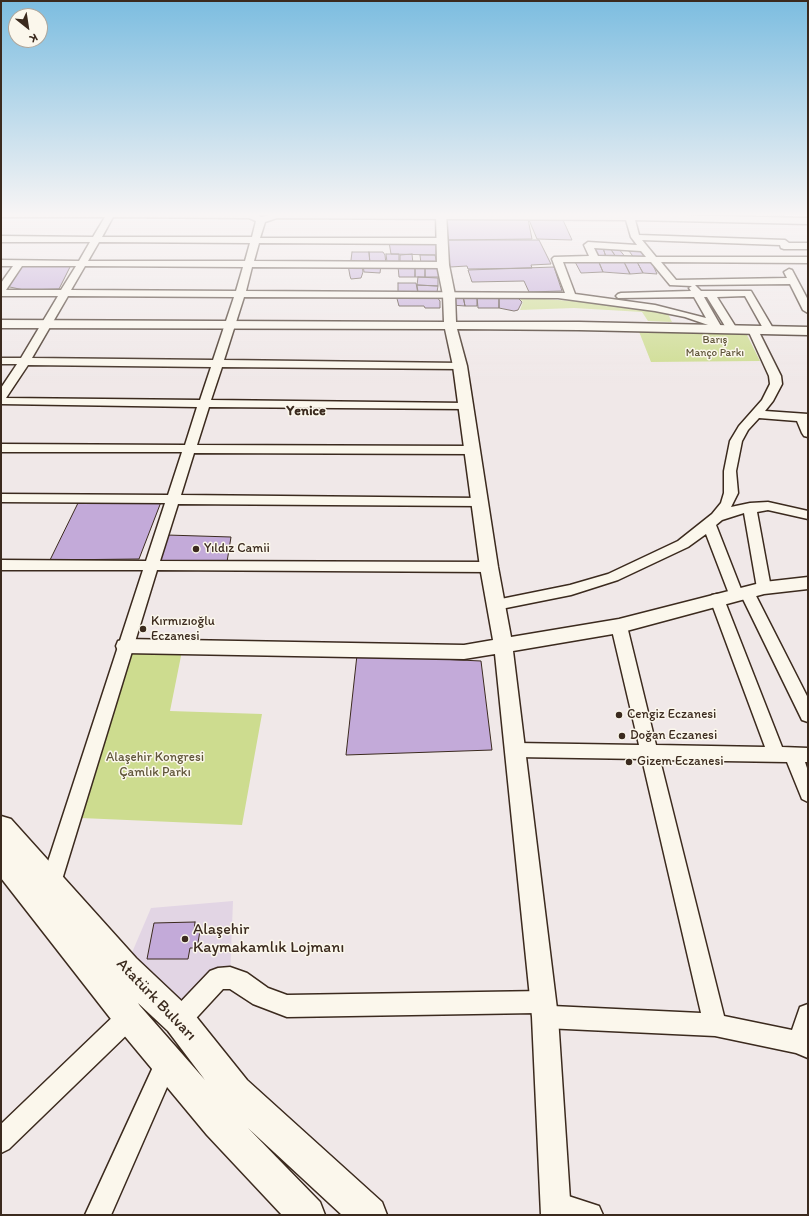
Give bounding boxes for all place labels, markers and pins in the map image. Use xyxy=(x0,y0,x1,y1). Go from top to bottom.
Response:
place label: Yıldız Camii xyxy=(204,541,270,557)
marker: Yıldız Camii xyxy=(191,544,201,554)
place label: Kırmızıoğlu Eczanesi xyxy=(151,614,215,645)
marker: Kırmızıoğlu Eczanesi xyxy=(138,624,148,634)
place label: Cengiz Eczanesi xyxy=(627,707,716,723)
marker: Cengiz Eczanesi xyxy=(614,710,624,720)
place label: Doğan Eczanesi xyxy=(630,728,717,744)
marker: Doğan Eczanesi xyxy=(617,731,627,741)
place label: Gizem Eczanesi xyxy=(637,754,723,770)
marker: Gizem Eczanesi xyxy=(624,757,634,767)
place label: Alaşehir Kaymakamlık Lojmanı xyxy=(193,920,344,958)
marker: Alaşehir Kaymakamlık Lojmanı xyxy=(180,934,190,944)

